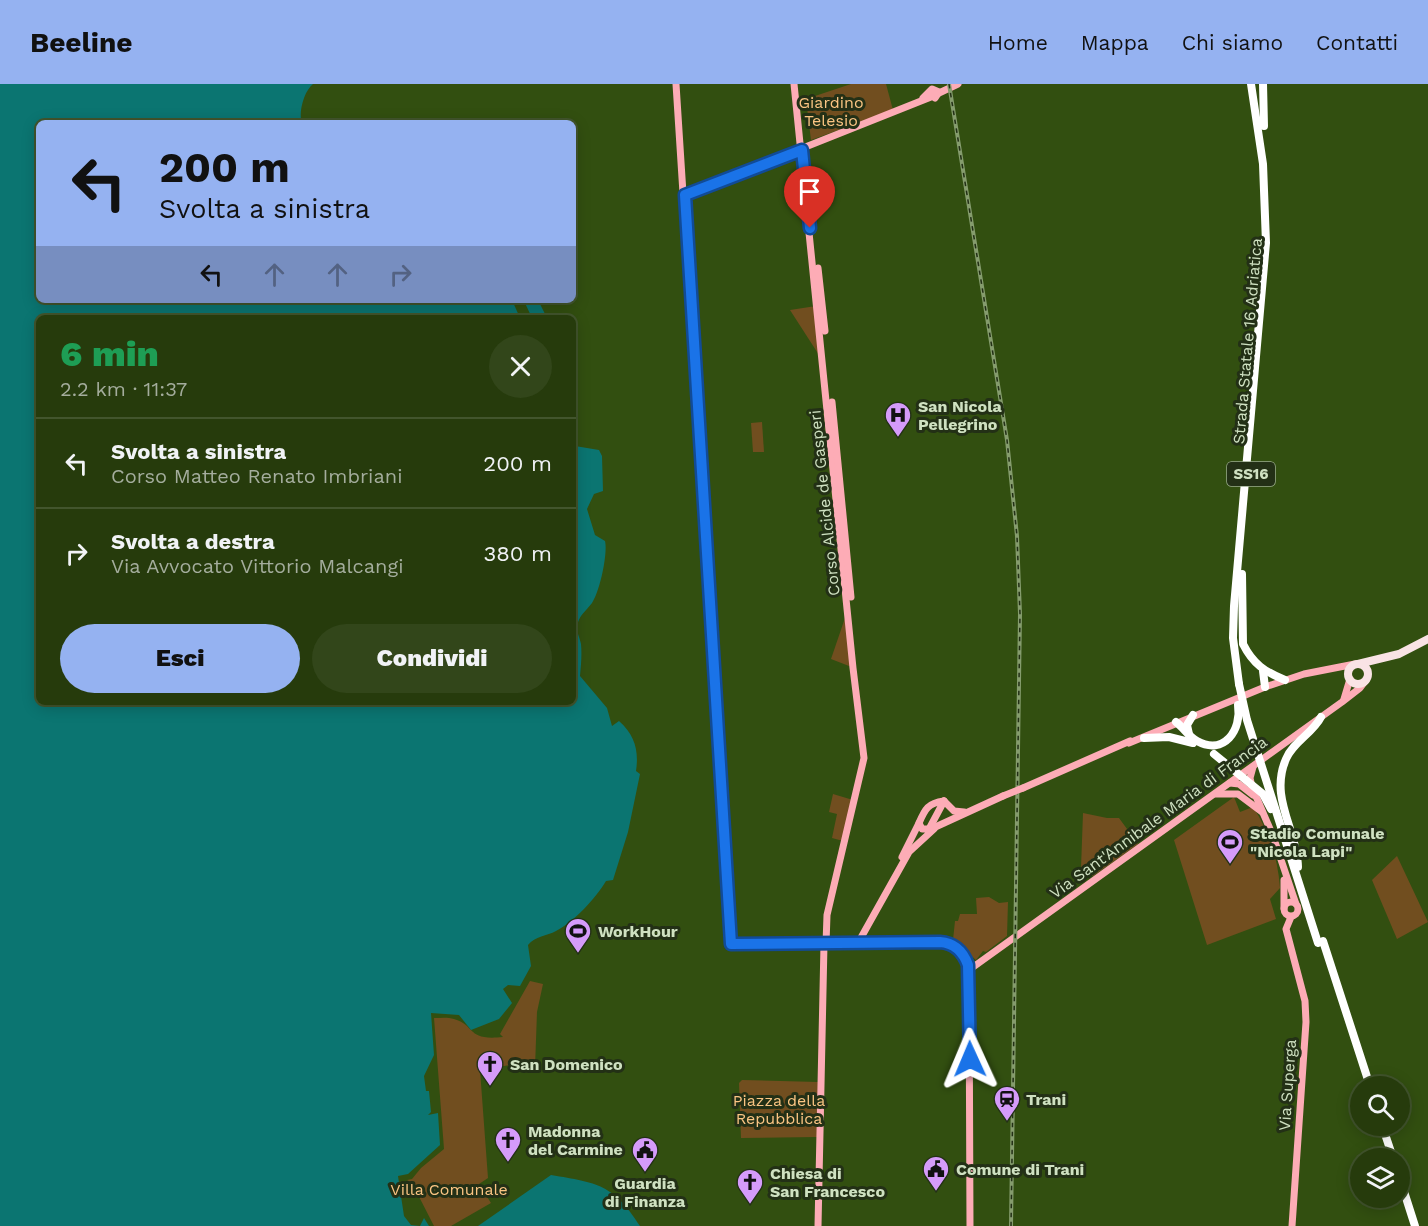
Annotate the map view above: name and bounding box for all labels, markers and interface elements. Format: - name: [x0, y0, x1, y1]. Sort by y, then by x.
- text: Beeline: [30, 26, 132, 59]
- text: Home: [988, 30, 1048, 55]
- text: Mappa: [1081, 30, 1149, 55]
- text: Chi siamo: [1182, 30, 1283, 55]
- text: Contatti: [1316, 30, 1398, 55]
- park label: Giardino Telesio: [799, 93, 863, 130]
- text: 200 m: [159, 143, 290, 192]
- icon: left: [60, 144, 138, 222]
- pin: [784, 166, 835, 228]
- icon: arrive: [793, 175, 826, 208]
- text: Svolta a sinistra: [159, 193, 370, 225]
- street label: Strada Statale 16 Adriatica: [1229, 237, 1266, 445]
- icon: left: [195, 258, 228, 291]
- icon: ahead: [258, 258, 291, 291]
- icon: ahead: [321, 258, 354, 291]
- icon: right: [384, 258, 417, 291]
- text: 6 min: [60, 333, 159, 375]
- button: close: [489, 335, 552, 398]
- text: 2.2 km · 11:37: [60, 377, 187, 401]
- place label: San Nicola Pellegrino: [918, 397, 1003, 434]
- hospital icon: San Nicola Pellegrino: [883, 400, 913, 438]
- street label: Corso Alcide de Gasperi: [805, 409, 844, 597]
- text: Svolta a sinistra: [111, 439, 286, 464]
- icon: left: [60, 447, 93, 480]
- text: 200 m: [483, 451, 552, 476]
- road number: SS16: [1227, 462, 1275, 486]
- text: Corso Matteo Renato Imbriani: [111, 464, 402, 488]
- text: Svolta a destra: [111, 529, 275, 554]
- icon: right: [60, 537, 93, 570]
- text: 380 m: [483, 541, 552, 566]
- text: Via Avvocato Vittorio Malcangi: [111, 554, 403, 578]
- button: Esci: [60, 624, 300, 693]
- button: Condividi: [312, 624, 552, 693]
- street label: Via Sant'Annibale Maria di Francia: [1046, 732, 1271, 903]
- place label: Stadio Comunale "Nicola Lapi": [1250, 824, 1385, 861]
- sports icon: Stadio Comunale "Nicola Lapi": [1215, 827, 1245, 865]
- sports icon: WorkHour: [563, 916, 593, 954]
- place label: WorkHour: [598, 922, 678, 941]
- position arrow: [938, 1027, 1002, 1091]
- street label: Via Superga: [1275, 1039, 1300, 1131]
- church icon: San Domenico: [475, 1049, 505, 1087]
- place label: San Domenico: [510, 1055, 623, 1074]
- map controls: [1350, 1076, 1410, 1208]
- button: search: [1350, 1076, 1410, 1136]
- station icon: Trani: [992, 1084, 1022, 1122]
- place label: Trani: [1026, 1090, 1066, 1109]
- park label: Piazza della Repubblica: [733, 1091, 825, 1128]
- place label: Madonna del Carmine: [528, 1122, 623, 1159]
- church icon: Madonna del Carmine: [493, 1125, 523, 1163]
- public building icon: Guardia di Finanza: [630, 1135, 660, 1173]
- button: layers: [1350, 1148, 1410, 1208]
- public building icon: Comune di Trani: [921, 1154, 951, 1192]
- place label: Comune di Trani: [956, 1160, 1084, 1179]
- place label: Chiesa di San Francesco: [770, 1164, 885, 1201]
- church icon: Chiesa di San Francesco: [735, 1167, 765, 1205]
- place label: Guardia di Finanza: [605, 1174, 686, 1211]
- park label: Villa Comunale: [390, 1180, 508, 1199]

